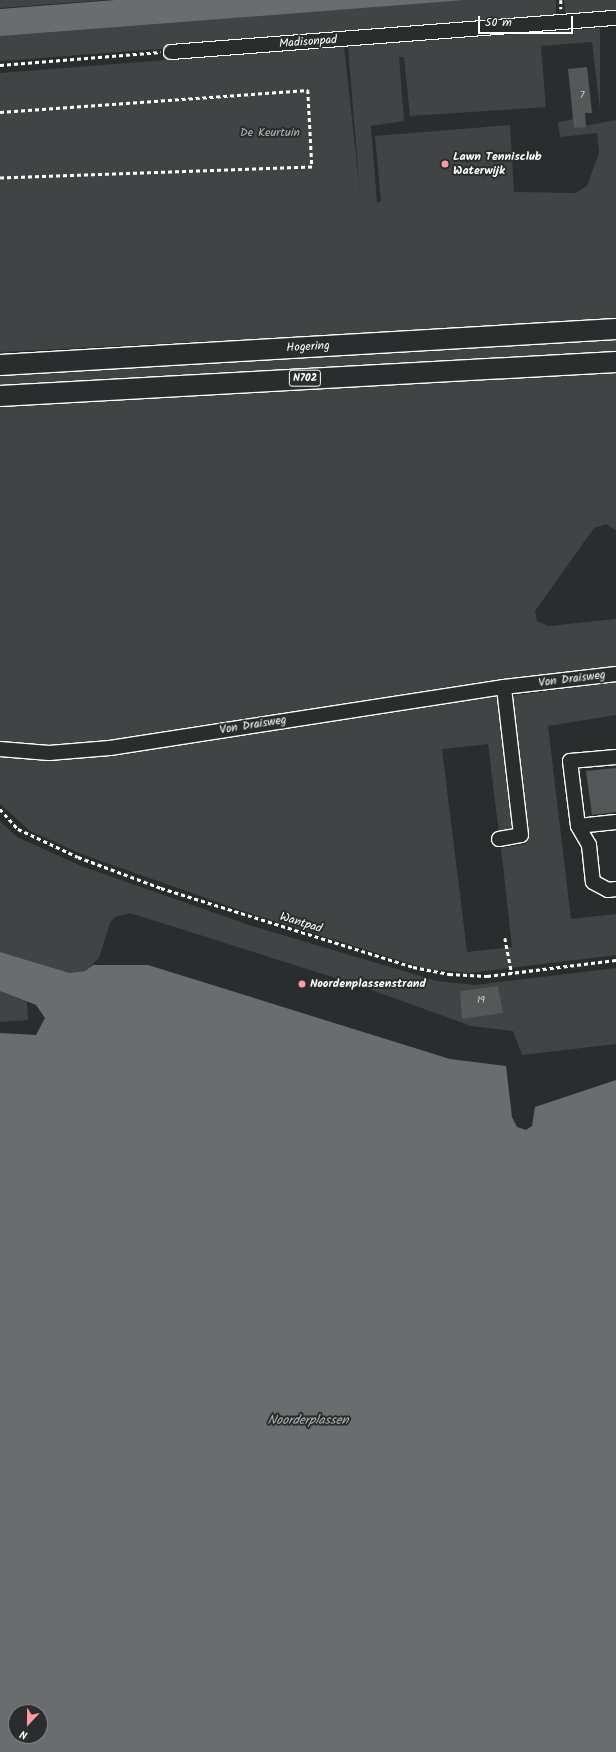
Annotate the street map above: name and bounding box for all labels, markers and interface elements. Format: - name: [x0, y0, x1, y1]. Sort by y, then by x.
- scale bar: [480, 8, 575, 34]
- text: 50 m: [485, 13, 512, 32]
- street label: Madisonpad: [278, 33, 338, 51]
- house number: 7: [580, 90, 584, 102]
- park label: De Keurtuin: [240, 126, 300, 140]
- place label: Lawn Tennisclub Waterwijk: [453, 150, 542, 178]
- marker: Lawn Tennisclub Waterwijk: [440, 159, 450, 169]
- street label: Hogering: [286, 339, 330, 355]
- road number: N702: [288, 369, 322, 387]
- street label: Von Draisweg: [538, 668, 606, 690]
- street label: Von Draisweg: [219, 713, 287, 737]
- street label: Wantpad: [278, 910, 324, 936]
- place label: Noordenplassenstrand: [310, 977, 426, 991]
- marker: Noordenplassenstrand: [297, 979, 307, 989]
- house number: 19: [477, 995, 485, 1007]
- water label: Noorderplassen: [268, 1413, 348, 1429]
- north arrow: [8, 1704, 48, 1744]
- text: N: [17, 1725, 30, 1744]

